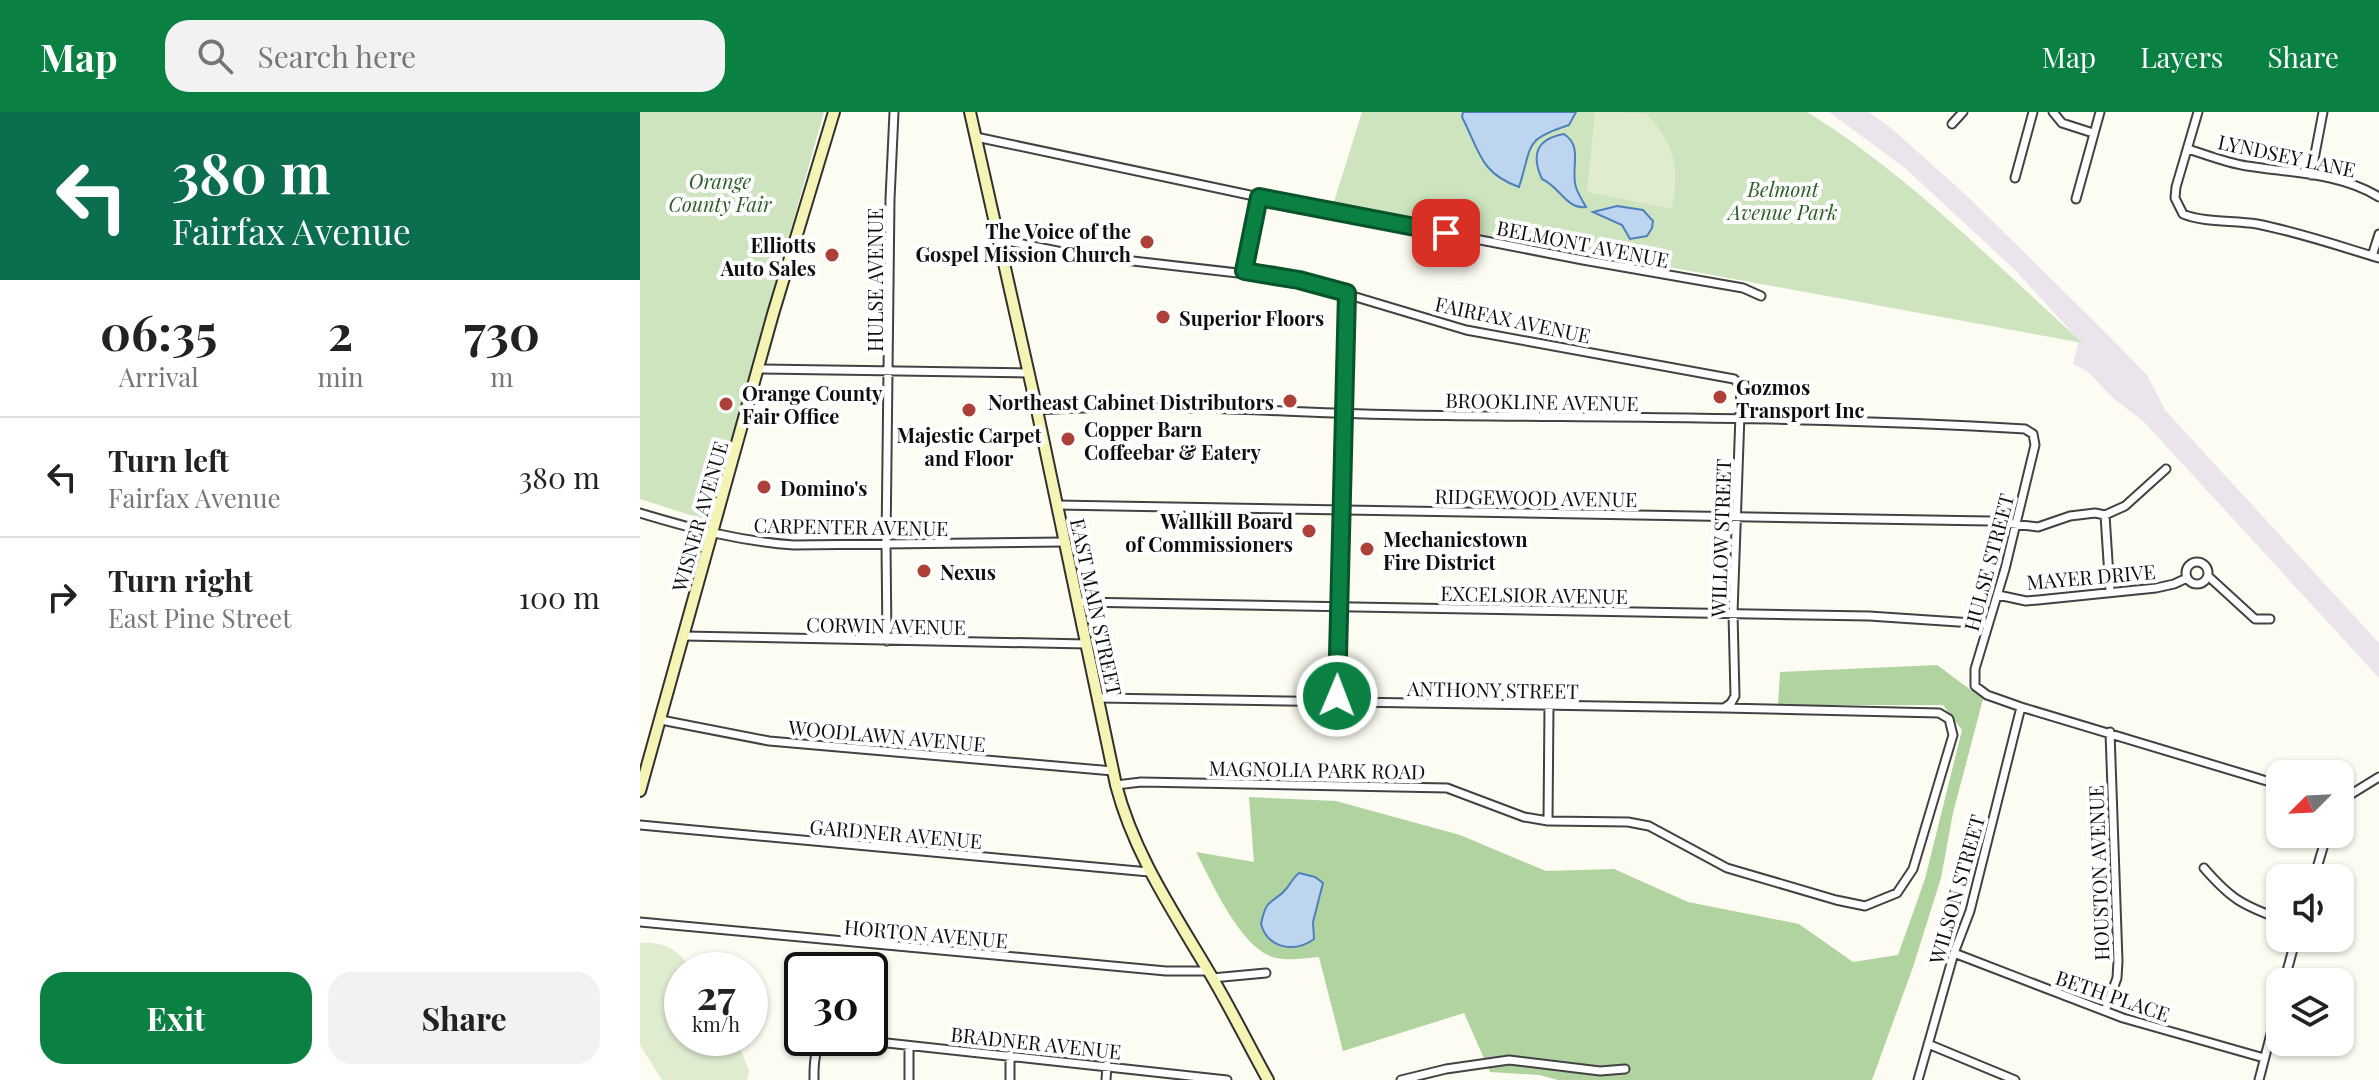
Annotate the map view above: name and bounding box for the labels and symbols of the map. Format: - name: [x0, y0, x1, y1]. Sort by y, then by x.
- street label: LYNDSEY LANE: [2216, 127, 2358, 183]
- park label: Orange County Fair: [669, 167, 773, 217]
- park label: Belmont Avenue Park: [1726, 175, 1838, 225]
- pin: [1412, 199, 1480, 267]
- street label: HULSE AVENUE: [861, 208, 888, 352]
- street label: BELMONT AVENUE: [1495, 213, 1671, 273]
- place label: The Voice of the Gospel Mission Church: [915, 217, 1131, 267]
- place label: Elliotts Auto Sales: [720, 231, 816, 281]
- marker: The Voice of the Gospel Mission Church: [1138, 233, 1156, 251]
- marker: Elliotts Auto Sales: [823, 246, 841, 264]
- street label: FAIRFAX AVENUE: [1433, 289, 1593, 349]
- place label: Superior Floors: [1179, 304, 1324, 331]
- marker: Superior Floors: [1154, 308, 1172, 326]
- place label: Gozmos Transport Inc: [1736, 373, 1865, 423]
- place label: Orange County Fair Office: [742, 379, 883, 429]
- street label: BROOKLINE AVENUE: [1445, 386, 1639, 416]
- place label: Northeast Cabinet Distributors: [988, 388, 1274, 415]
- marker: Gozmos Transport Inc: [1711, 388, 1729, 406]
- marker: Northeast Cabinet Distributors: [1281, 392, 1299, 410]
- marker: Orange County Fair Office: [717, 395, 735, 413]
- marker: Majestic Carpet and Floor: [960, 401, 978, 419]
- place label: Copper Barn Coffeebar & Eatery: [1084, 415, 1261, 465]
- place label: Majestic Carpet and Floor: [897, 421, 1042, 471]
- marker: Copper Barn Coffeebar & Eatery: [1059, 430, 1077, 448]
- street label: WISNER AVENUE: [664, 438, 733, 595]
- street label: WILLOW STREET: [1704, 458, 1736, 619]
- place label: Domino's: [780, 474, 868, 501]
- marker: Domino's: [755, 478, 773, 496]
- street label: RIDGEWOOD AVENUE: [1434, 482, 1638, 512]
- street label: HULSE STREET: [1957, 490, 2019, 634]
- place label: Wallkill Board of Commissioners: [1125, 507, 1293, 557]
- street label: CARPENTER AVENUE: [753, 511, 949, 541]
- street label: EAST MAIN STREET: [1065, 516, 1129, 698]
- marker: Wallkill Board of Commissioners: [1300, 522, 1318, 540]
- place label: Mechanicstown Fire District: [1383, 525, 1528, 575]
- marker: Mechanicstown Fire District: [1358, 540, 1376, 558]
- street label: MAYER DRIVE: [2025, 557, 2157, 595]
- place label: Nexus: [940, 558, 996, 585]
- marker: Nexus: [915, 562, 933, 580]
- street label: EXCELSIOR AVENUE: [1440, 579, 1628, 609]
- street label: CORWIN AVENUE: [806, 610, 966, 640]
- position arrow: [1295, 654, 1379, 738]
- street label: ANTHONY STREET: [1406, 674, 1579, 704]
- street label: WOODLAWN AVENUE: [786, 713, 987, 757]
- street label: MAGNOLIA PARK ROAD: [1208, 754, 1426, 784]
- north arrow: [2266, 760, 2354, 848]
- street label: HOUSTON AVENUE: [2081, 785, 2115, 961]
- street label: WILSON STREET: [1921, 811, 1990, 968]
- street label: GARDNER AVENUE: [809, 812, 983, 854]
- street label: HORTON AVENUE: [843, 912, 1009, 954]
- speed limit sign: 30: [784, 952, 888, 1056]
- street label: BETH PLACE: [2052, 963, 2174, 1027]
- street label: BRADNER AVENUE: [949, 1020, 1123, 1064]

